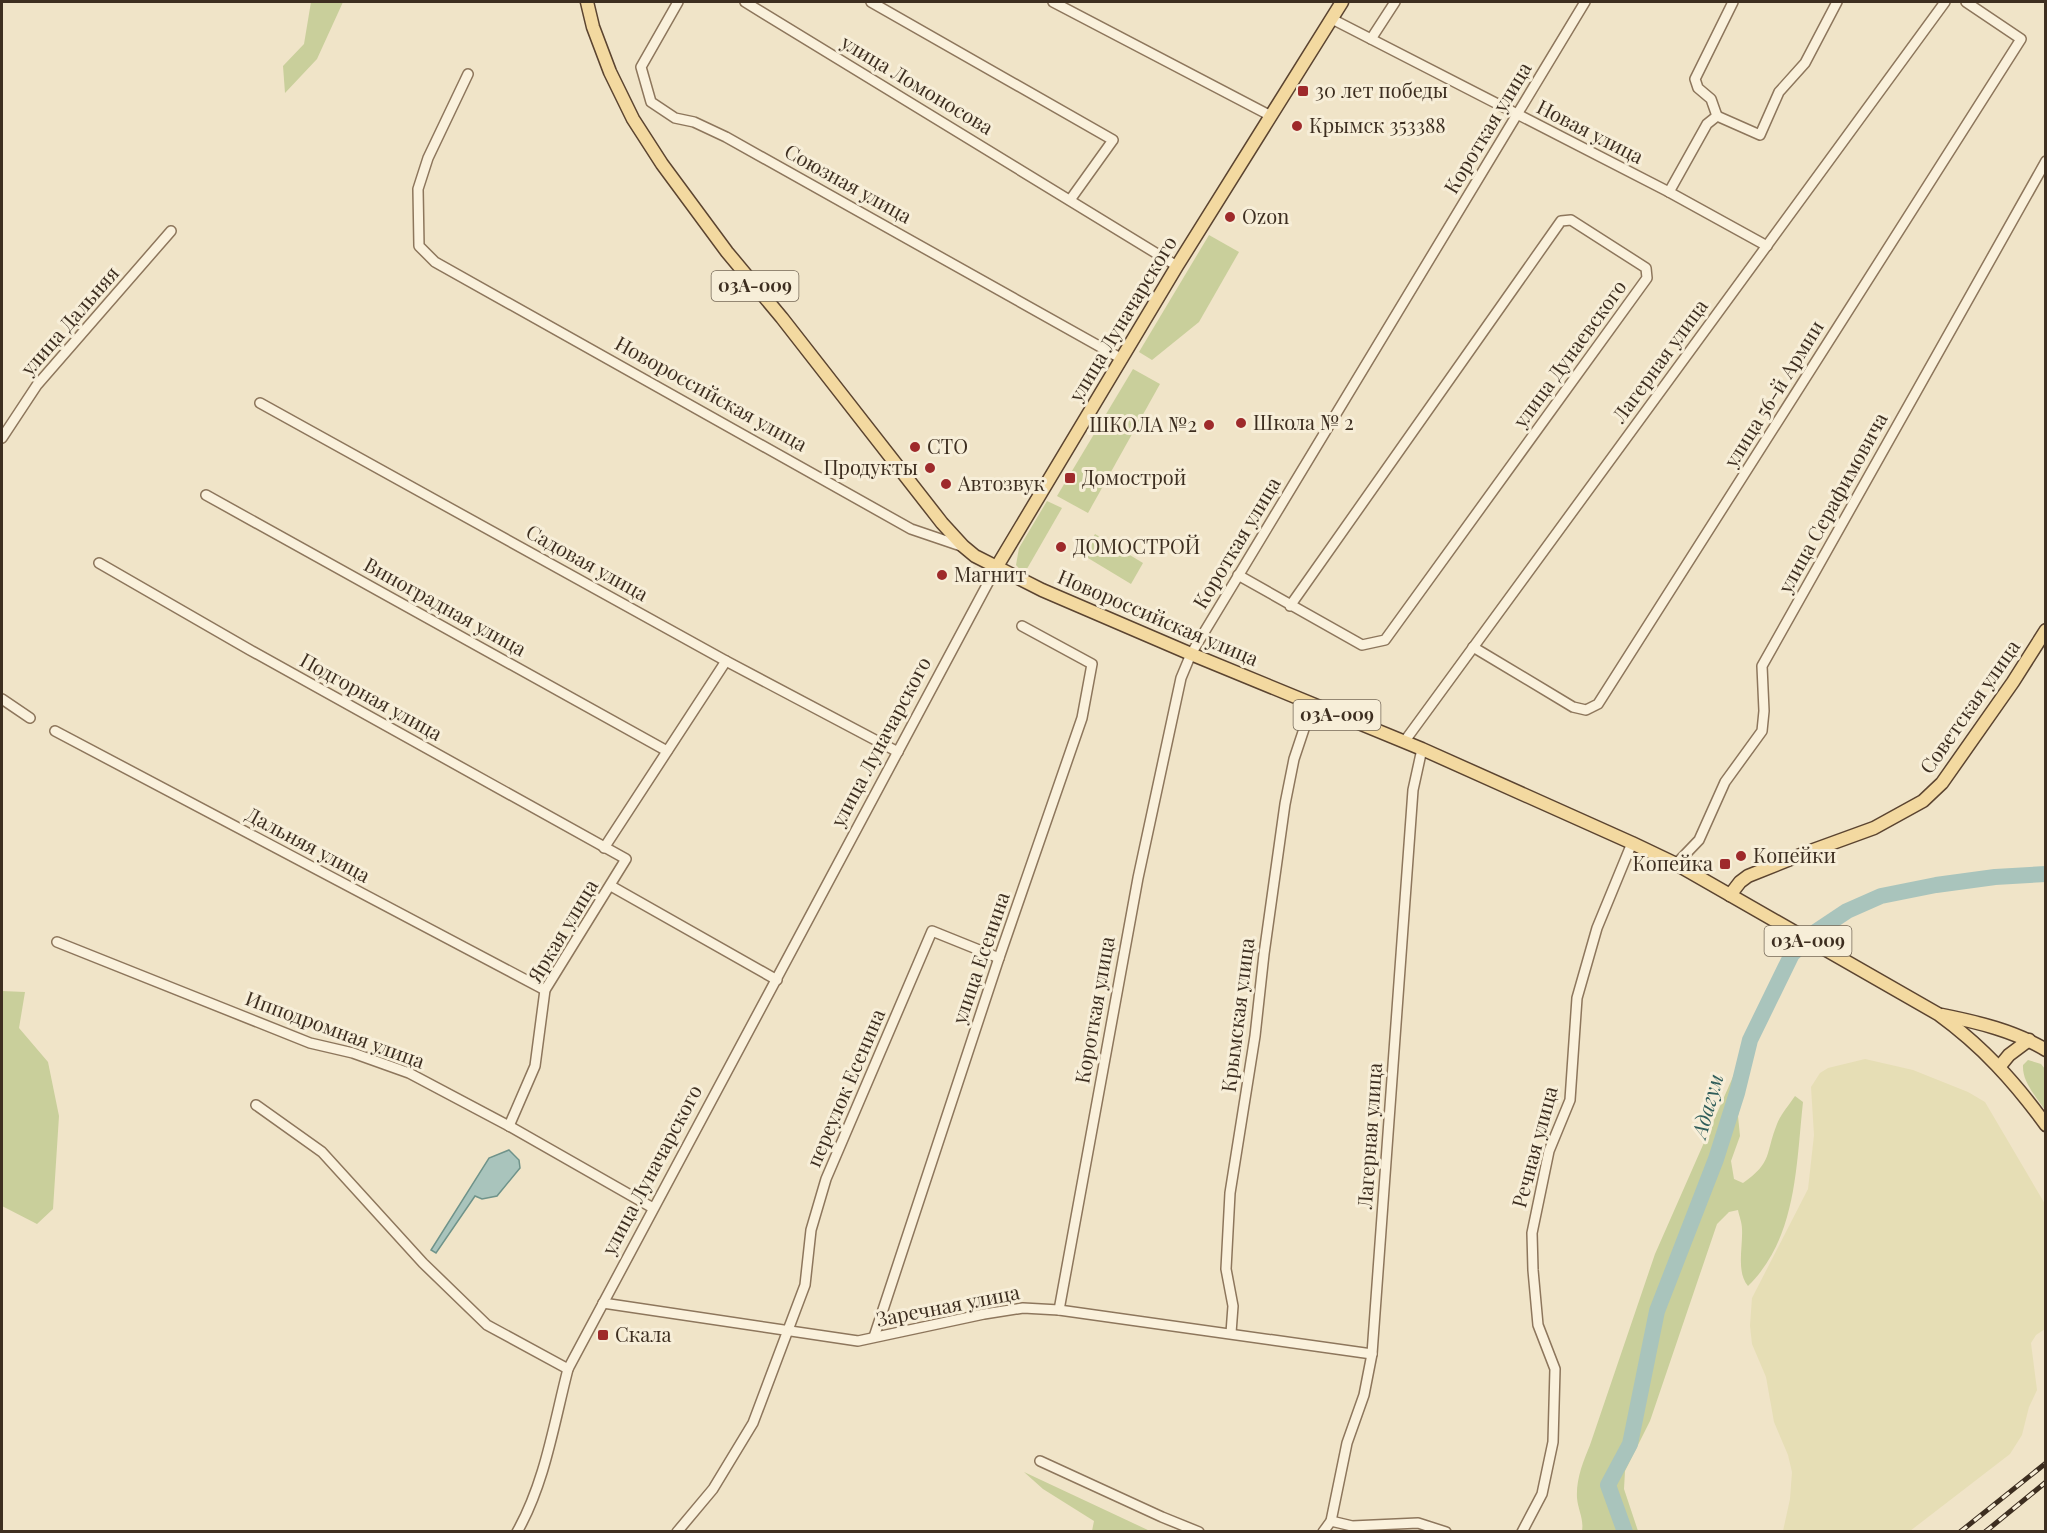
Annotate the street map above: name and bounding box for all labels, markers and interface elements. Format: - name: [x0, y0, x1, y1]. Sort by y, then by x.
- street label: улица Ломоносова: [836, 27, 999, 140]
- street label: Короткая улица: [1437, 56, 1537, 198]
- place label: 30 лет победы: [1315, 76, 1448, 103]
- marker: 30 лет победы: [1296, 84, 1310, 98]
- street label: Новая улица: [1533, 92, 1649, 169]
- place label: Крымск 353388: [1309, 111, 1446, 138]
- marker: Крымск 353388: [1290, 119, 1304, 133]
- street label: Союзная улица: [780, 137, 917, 229]
- place label: Ozon: [1242, 202, 1289, 229]
- marker: Ozon: [1223, 210, 1237, 224]
- street label: улица Луначарского: [1061, 230, 1182, 407]
- street label: улица Дальняя: [13, 259, 124, 381]
- road number: 03А-009: [712, 271, 798, 301]
- street label: улица Дунаевского: [1505, 274, 1632, 433]
- street label: Лагерная улица: [1604, 293, 1713, 428]
- street label: улица 56-й Армии: [1716, 315, 1829, 473]
- street label: Новороссийская улица: [611, 329, 813, 457]
- street label: улица Серафимовича: [1770, 407, 1893, 598]
- place label: Школа № 2: [1253, 408, 1354, 435]
- place label: ШКОЛА №2: [1089, 410, 1197, 437]
- marker: Школа № 2: [1234, 416, 1248, 430]
- marker: ШКОЛА №2: [1202, 418, 1216, 432]
- place label: СТО: [927, 432, 968, 459]
- marker: СТО: [908, 440, 922, 454]
- place label: Продукты: [823, 453, 918, 480]
- marker: Продукты: [923, 461, 937, 475]
- place label: Домострой: [1082, 463, 1186, 490]
- place label: Автозвук: [957, 469, 1045, 496]
- marker: Домострой: [1063, 471, 1077, 485]
- street label: Короткая улица: [1186, 471, 1286, 613]
- marker: Автозвук: [939, 477, 953, 491]
- street label: Садовая улица: [522, 517, 654, 606]
- place label: ДОМОСТРОЙ: [1073, 532, 1200, 559]
- marker: ДОМОСТРОЙ: [1054, 540, 1068, 554]
- street label: Виноградная улица: [360, 550, 532, 661]
- place label: Магнит: [954, 560, 1026, 587]
- street label: Новороссийская улица: [1054, 562, 1263, 671]
- marker: Магнит: [935, 568, 949, 582]
- street label: Советская улица: [1912, 634, 2025, 778]
- street label: Подгорная улица: [296, 645, 448, 746]
- street label: улица Луначарского: [823, 651, 936, 832]
- road number: 03А-009: [1294, 700, 1380, 730]
- street label: Дальняя улица: [242, 800, 376, 888]
- place label: Копейки: [1753, 841, 1836, 868]
- place label: Копейка: [1633, 849, 1713, 876]
- marker: Копейки: [1734, 849, 1748, 863]
- marker: Копейка: [1718, 857, 1732, 871]
- street label: Яркая улица: [520, 874, 603, 988]
- street label: улица Есенина: [944, 888, 1015, 1028]
- road number: 03А-009: [1764, 926, 1852, 956]
- street label: Короткая улица: [1067, 934, 1120, 1085]
- street label: Крымская улица: [1214, 936, 1259, 1094]
- street label: Ипподромная улица: [242, 984, 429, 1074]
- street label: переулок Есенина: [799, 1004, 890, 1171]
- street label: Лагерная улица: [1350, 1062, 1387, 1211]
- water label: Адагум: [1683, 1070, 1729, 1143]
- street label: улица Луначарского: [594, 1079, 707, 1260]
- street label: Речная улица: [1504, 1083, 1563, 1210]
- street label: Заречная улица: [874, 1277, 1022, 1332]
- place label: Скала: [615, 1320, 671, 1347]
- marker: Скала: [596, 1328, 610, 1342]

